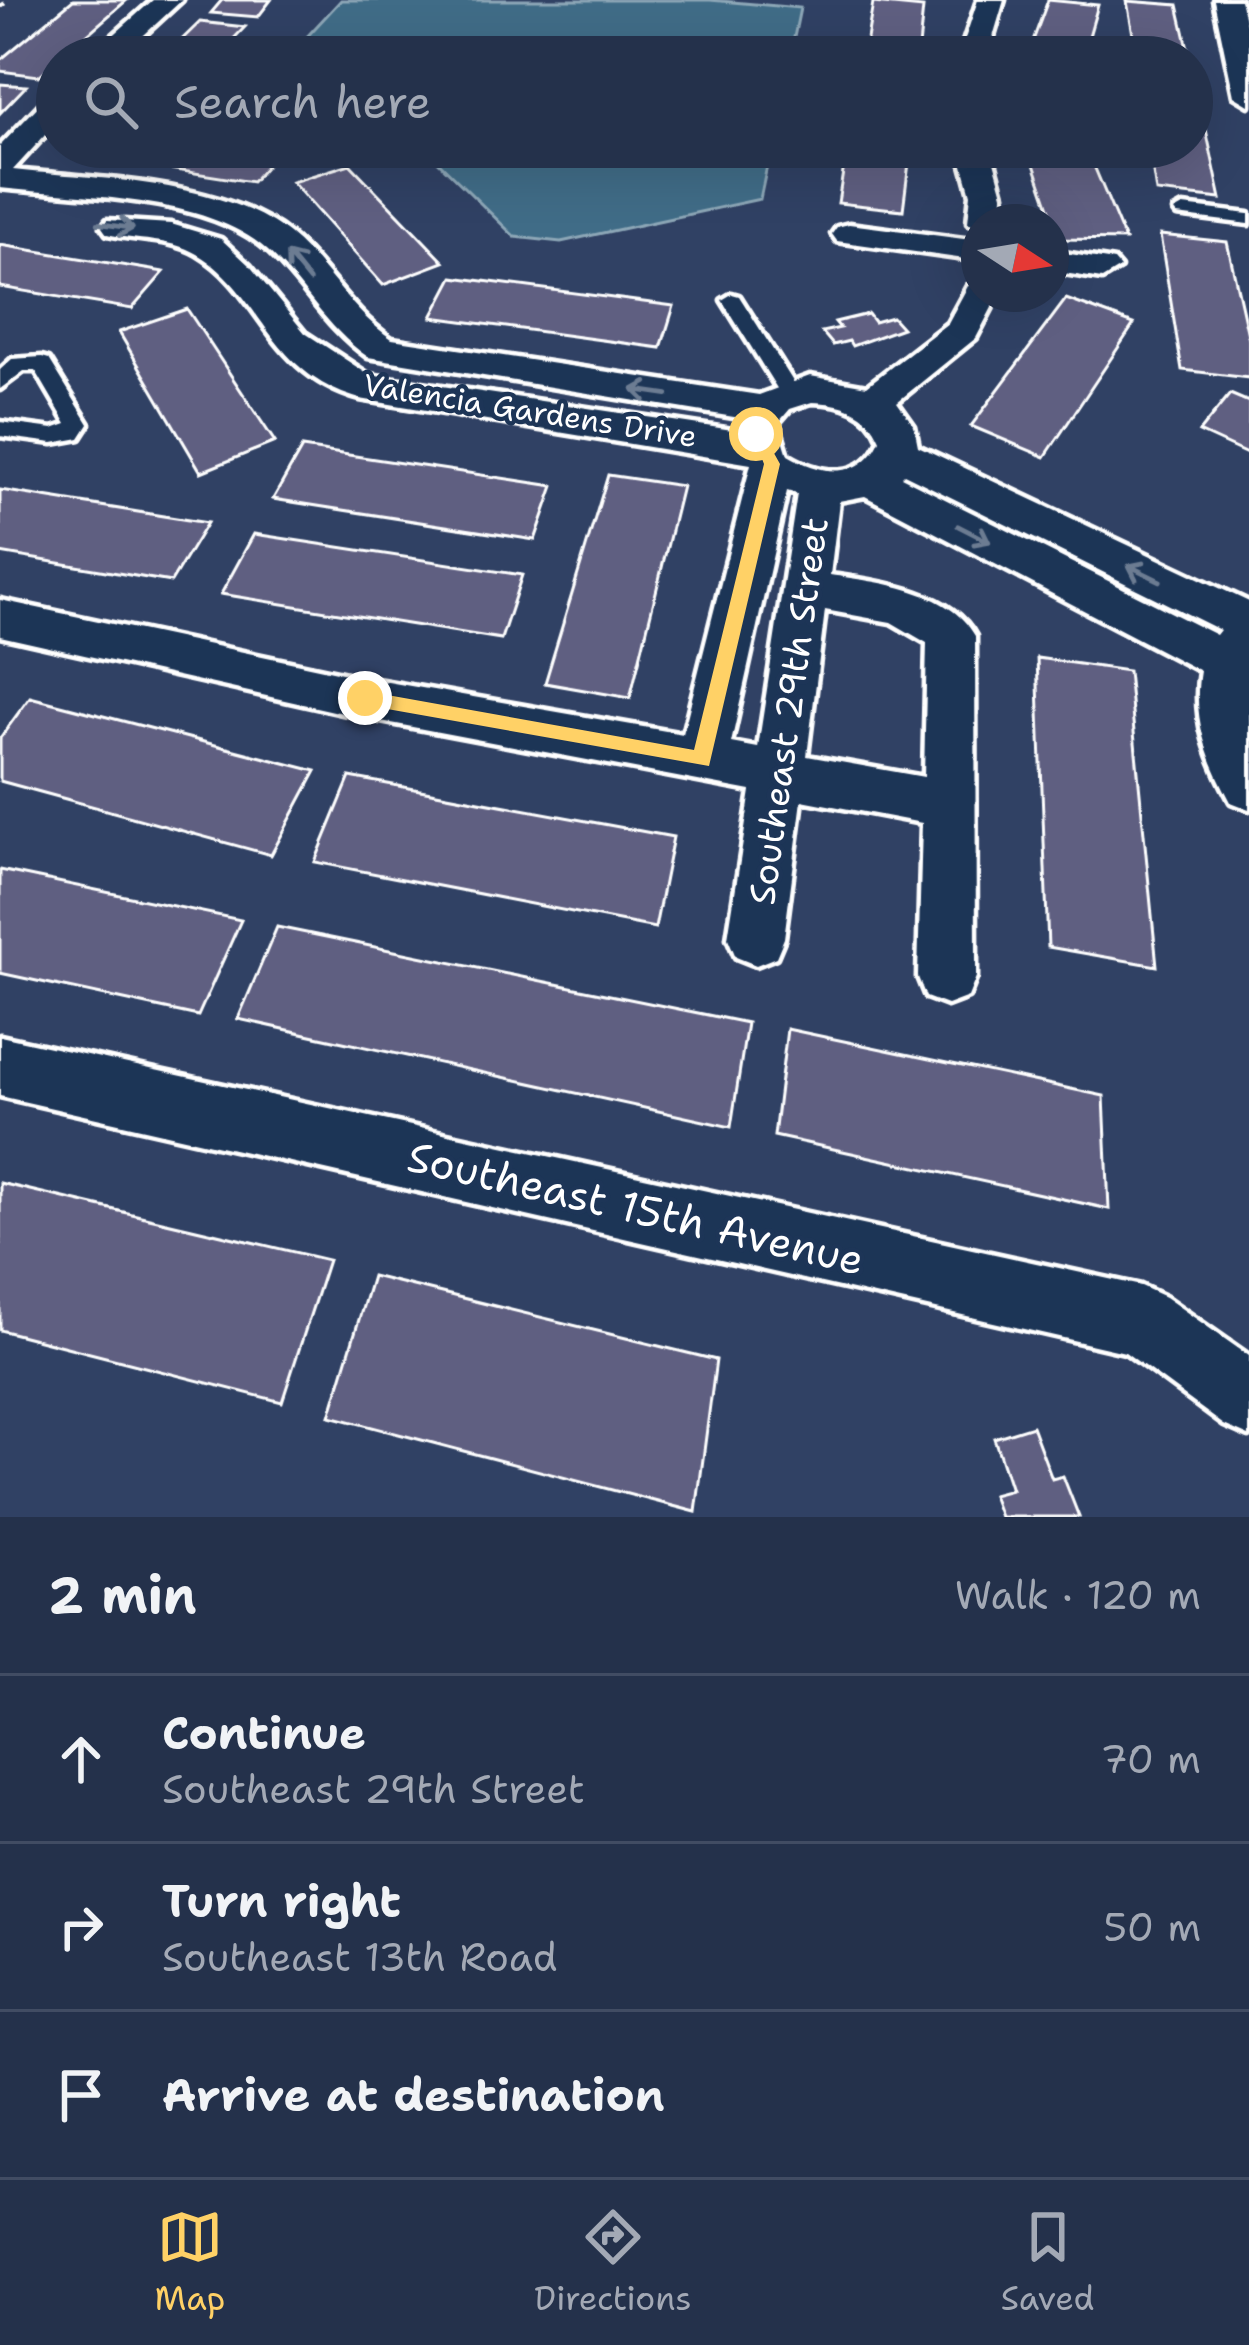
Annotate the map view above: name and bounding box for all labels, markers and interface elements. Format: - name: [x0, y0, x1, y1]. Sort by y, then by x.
- search box: [36, 36, 1213, 168]
- icon: search: [78, 69, 144, 135]
- text: Search here: [174, 72, 431, 132]
- north arrow: [961, 204, 1069, 312]
- one-way arrow: [96, 215, 135, 238]
- one-way arrow: [285, 252, 313, 283]
- street label: Valencia Gardens Drive: [360, 364, 700, 457]
- one-way arrow: [631, 380, 670, 403]
- route start: [729, 407, 783, 461]
- street label: Southeast 29th Street: [737, 514, 840, 908]
- one-way arrow: [955, 523, 991, 546]
- one-way arrow: [1127, 560, 1162, 583]
- route end: [338, 671, 392, 725]
- street label: Southeast 15th Avenue: [402, 1128, 870, 1288]
- text: 2 min: [48, 1561, 197, 1629]
- text: Walk · 120 m: [955, 1569, 1201, 1621]
- text: Continue: [162, 1703, 366, 1763]
- icon: ahead: [48, 1726, 114, 1792]
- text: 70 m: [1100, 1733, 1201, 1785]
- text: Southeast 29th Street: [162, 1763, 585, 1815]
- text: Turn right: [162, 1871, 401, 1931]
- icon: right: [48, 1894, 114, 1960]
- text: 50 m: [1103, 1901, 1201, 1953]
- text: Southeast 13th Road: [162, 1931, 557, 1983]
- icon: arrive: [48, 2062, 114, 2128]
- text: Arrive at destination: [162, 2065, 665, 2125]
- tab: Map: [155, 2204, 225, 2321]
- tab: Directions: [534, 2204, 692, 2321]
- tab: Saved: [1001, 2204, 1094, 2321]

